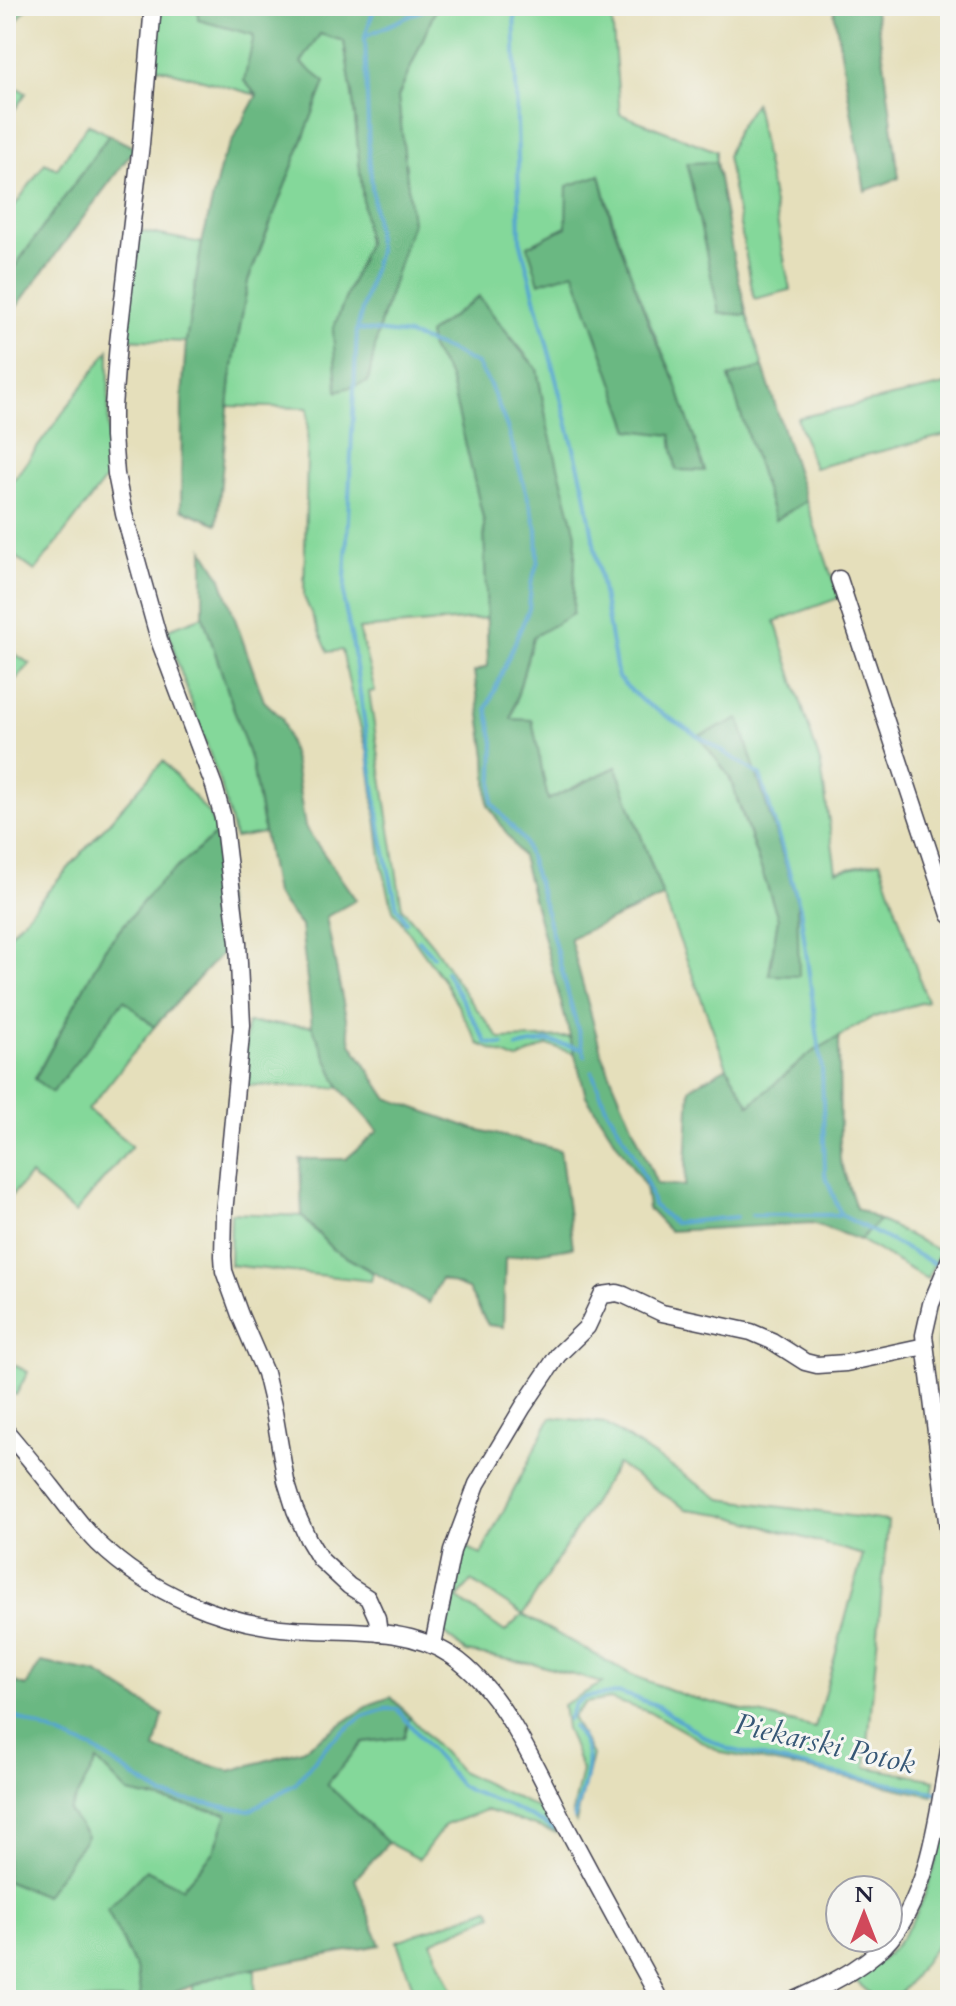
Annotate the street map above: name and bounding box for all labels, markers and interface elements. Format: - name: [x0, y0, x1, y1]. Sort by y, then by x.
- water label: Piekarski Potok: [731, 1703, 919, 1785]
- north arrow: [824, 1874, 904, 1954]
- text: N: [854, 1880, 874, 1910]

